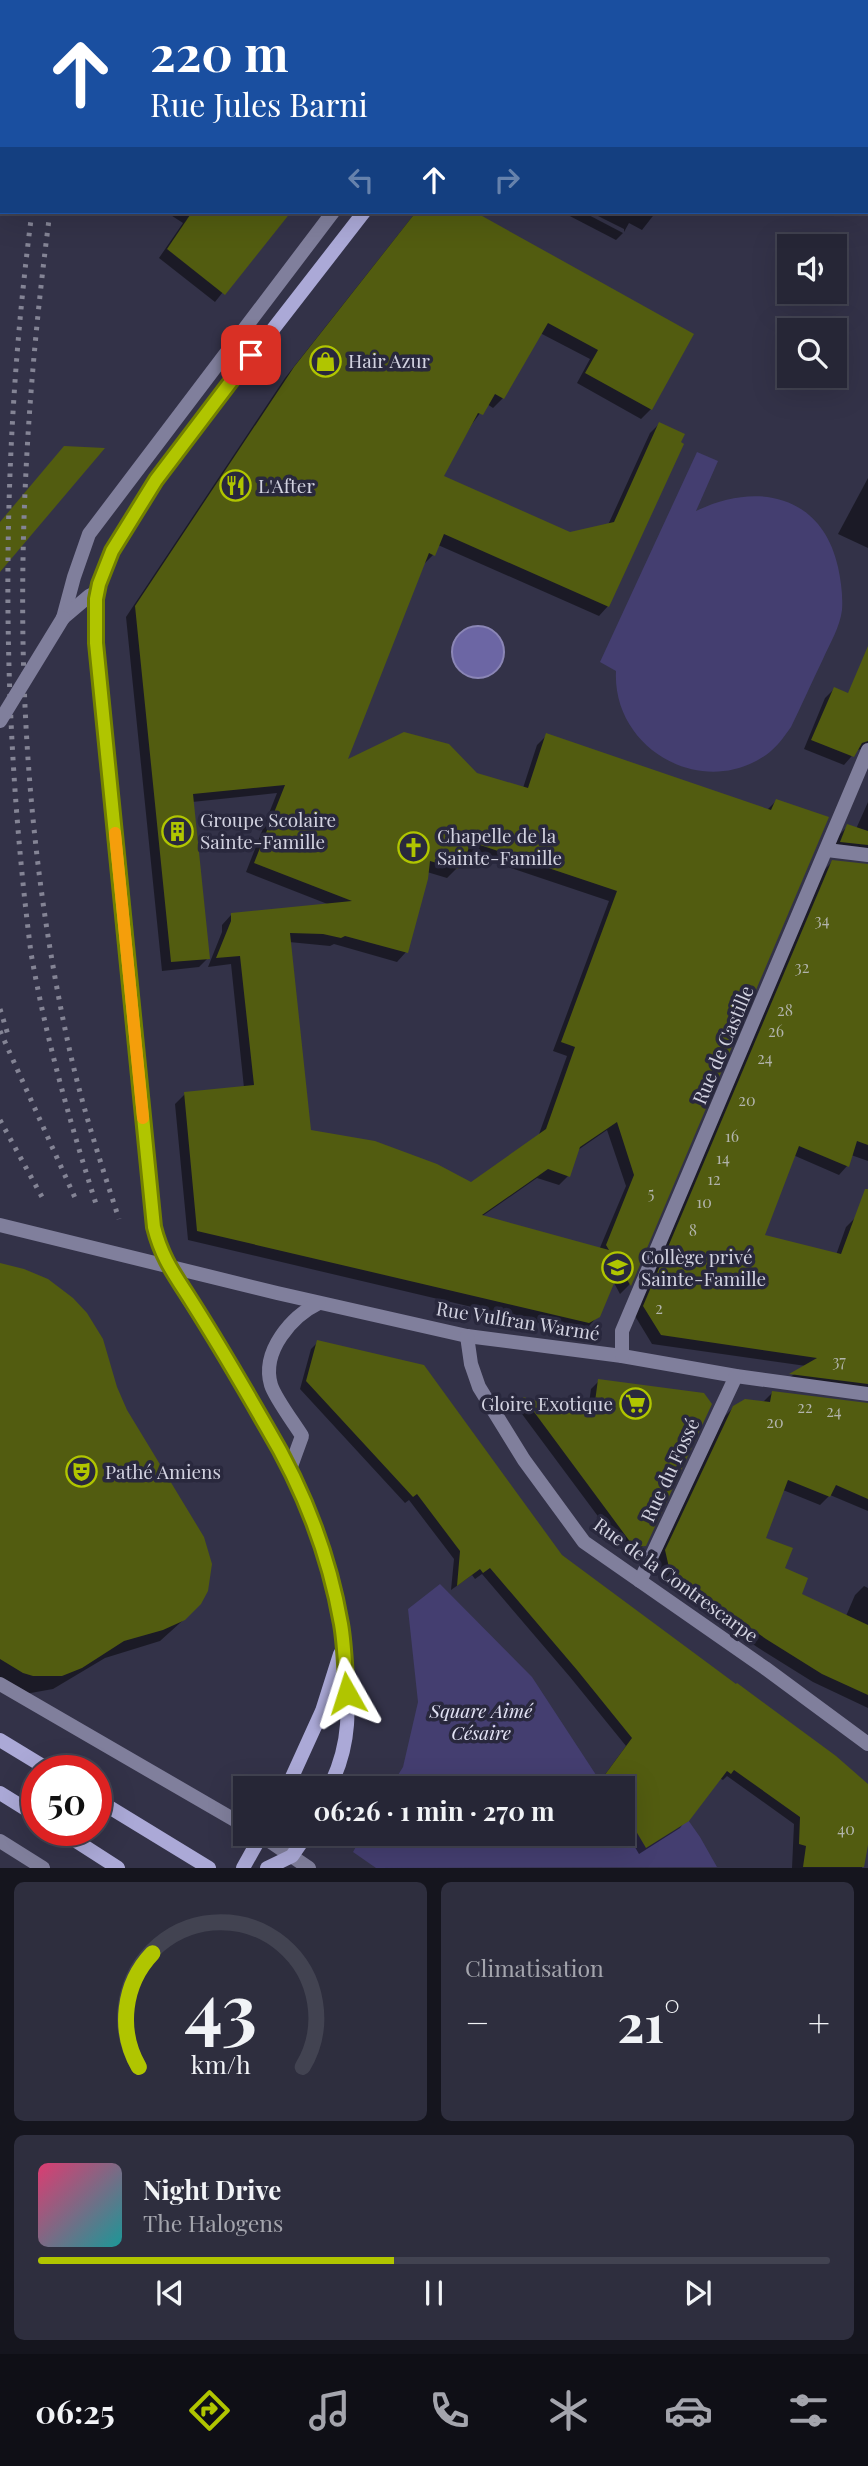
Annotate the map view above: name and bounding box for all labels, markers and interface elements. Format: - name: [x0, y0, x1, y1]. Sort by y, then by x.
- text: 220 m: [150, 19, 289, 84]
- icon: ahead: [35, 28, 126, 119]
- text: Rue Jules Barni: [150, 82, 368, 125]
- icon: left: [342, 161, 380, 199]
- icon: ahead: [415, 161, 453, 199]
- icon: right: [488, 161, 526, 199]
- map controls: [777, 234, 847, 388]
- button: sound: [777, 234, 847, 304]
- button: search: [777, 318, 847, 388]
- pin: [221, 325, 281, 385]
- icon: arrive: [232, 336, 270, 374]
- shop icon: Hair Azur: [308, 344, 342, 378]
- place label: Hair Azur: [348, 347, 431, 373]
- restaurant icon: L'After: [218, 469, 252, 503]
- place label: L'After: [258, 472, 315, 498]
- place label: Groupe Scolaire Sainte-Famille: [200, 806, 336, 854]
- building icon: Groupe Scolaire Sainte-Famille: [160, 814, 194, 848]
- place label: Chapelle de la Sainte-Famille: [437, 822, 562, 870]
- church icon: Chapelle de la Sainte-Famille: [397, 830, 431, 864]
- house number: 34: [814, 909, 830, 930]
- house number: 32: [795, 956, 809, 977]
- street label: Rue de Castille: [685, 981, 759, 1108]
- house number: 28: [777, 999, 793, 1020]
- house number: 26: [768, 1020, 784, 1041]
- house number: 24: [757, 1047, 773, 1068]
- house number: 20: [738, 1089, 756, 1110]
- house number: 16: [725, 1125, 739, 1146]
- house number: 14: [716, 1147, 730, 1168]
- house number: 12: [707, 1168, 721, 1189]
- house number: 5: [648, 1182, 654, 1203]
- house number: 10: [696, 1191, 712, 1212]
- house number: 8: [689, 1219, 697, 1240]
- place label: Collège privé Sainte-Famille: [641, 1243, 766, 1291]
- school or university icon: Collège privé Sainte-Famille: [601, 1251, 635, 1285]
- street label: Rue Vulfran Warmé: [434, 1294, 602, 1346]
- house number: 2: [655, 1297, 663, 1318]
- house number: 37: [832, 1350, 846, 1371]
- supermarket icon: Gloire Exotique: [619, 1387, 653, 1421]
- place label: Gloire Exotique: [481, 1390, 613, 1416]
- house number: 22: [797, 1396, 813, 1417]
- house number: 24: [826, 1400, 842, 1421]
- house number: 20: [766, 1411, 784, 1432]
- street label: Rue du Fossé: [634, 1413, 705, 1526]
- theatre icon: Pathé Amiens: [65, 1455, 99, 1489]
- place label: Pathé Amiens: [105, 1458, 221, 1484]
- street label: Rue de la Contrescarpe: [589, 1511, 764, 1648]
- position arrow: [310, 1656, 384, 1730]
- park label: Square Aimé Césaire: [429, 1697, 534, 1745]
- speed limit sign: 50: [21, 1755, 112, 1846]
- text: 06:26 · 1 min · 270 m: [313, 1793, 555, 1828]
- house number: 40: [837, 1818, 855, 1839]
- text: Climatisation: [465, 1952, 604, 1983]
- text: 43: [184, 1959, 257, 2056]
- text: 21°: [617, 1987, 680, 2056]
- text: −: [465, 1996, 490, 2047]
- text: +: [808, 1996, 830, 2047]
- text: km/h: [191, 2047, 251, 2080]
- text: Night Drive: [143, 2172, 281, 2207]
- text: The Halogens: [143, 2207, 283, 2238]
- icon: previous: [151, 2274, 189, 2312]
- icon: pause: [415, 2274, 453, 2312]
- icon: next: [679, 2274, 717, 2312]
- icon: directions: [185, 2386, 234, 2435]
- icon: music: [305, 2386, 354, 2435]
- icon: phone: [425, 2386, 474, 2435]
- icon: climate: [544, 2386, 593, 2435]
- icon: car: [664, 2386, 713, 2435]
- icon: filters: [784, 2386, 833, 2435]
- text: 06:25: [35, 2389, 115, 2432]

